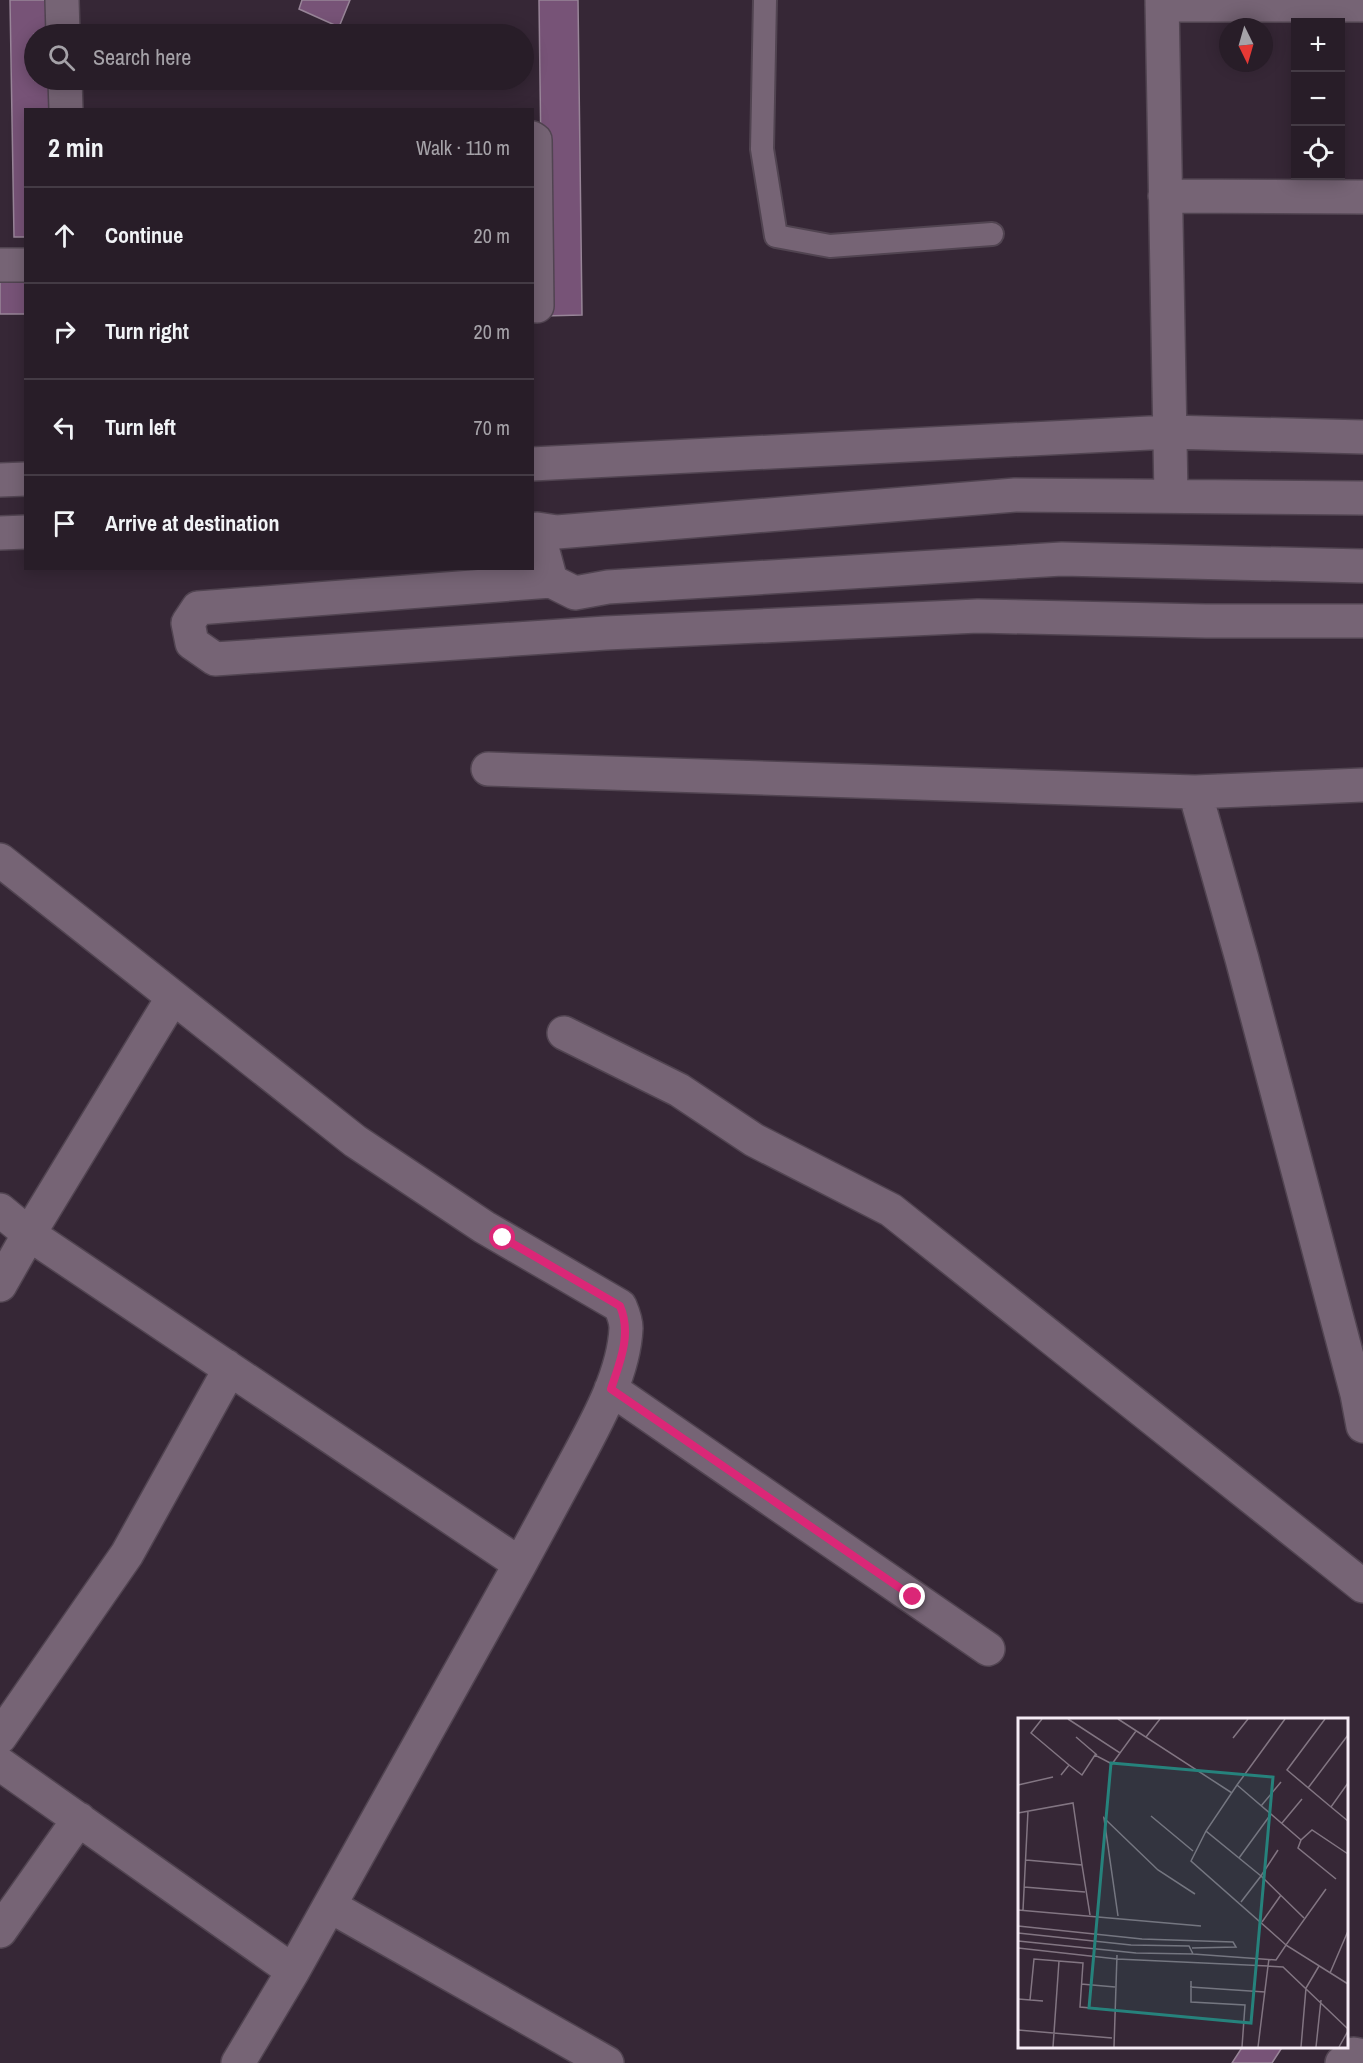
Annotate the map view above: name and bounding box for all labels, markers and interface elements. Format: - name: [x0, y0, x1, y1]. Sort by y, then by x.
- north arrow: [1219, 18, 1273, 72]
- map controls: [1291, 18, 1345, 180]
- button: +: [1291, 18, 1345, 72]
- search box: [24, 24, 534, 90]
- icon: search: [45, 41, 78, 74]
- text: Search here: [93, 42, 191, 72]
- button: −: [1291, 72, 1345, 126]
- button: locate: [1291, 126, 1345, 180]
- text: 2 min: [48, 130, 104, 165]
- text: Walk · 110 m: [416, 134, 510, 161]
- icon: ahead: [48, 219, 81, 252]
- text: Continue: [105, 220, 183, 250]
- text: 20 m: [474, 222, 510, 249]
- icon: right: [48, 315, 81, 348]
- text: Turn right: [105, 316, 189, 346]
- text: 20 m: [474, 318, 510, 345]
- icon: left: [48, 411, 81, 444]
- text: Turn left: [105, 412, 176, 442]
- text: 70 m: [474, 414, 510, 441]
- icon: arrive: [48, 507, 81, 540]
- text: Arrive at destination: [105, 508, 279, 538]
- route start: [489, 1224, 515, 1250]
- route end: [899, 1583, 925, 1609]
- inset map: [1018, 1718, 1348, 2048]

